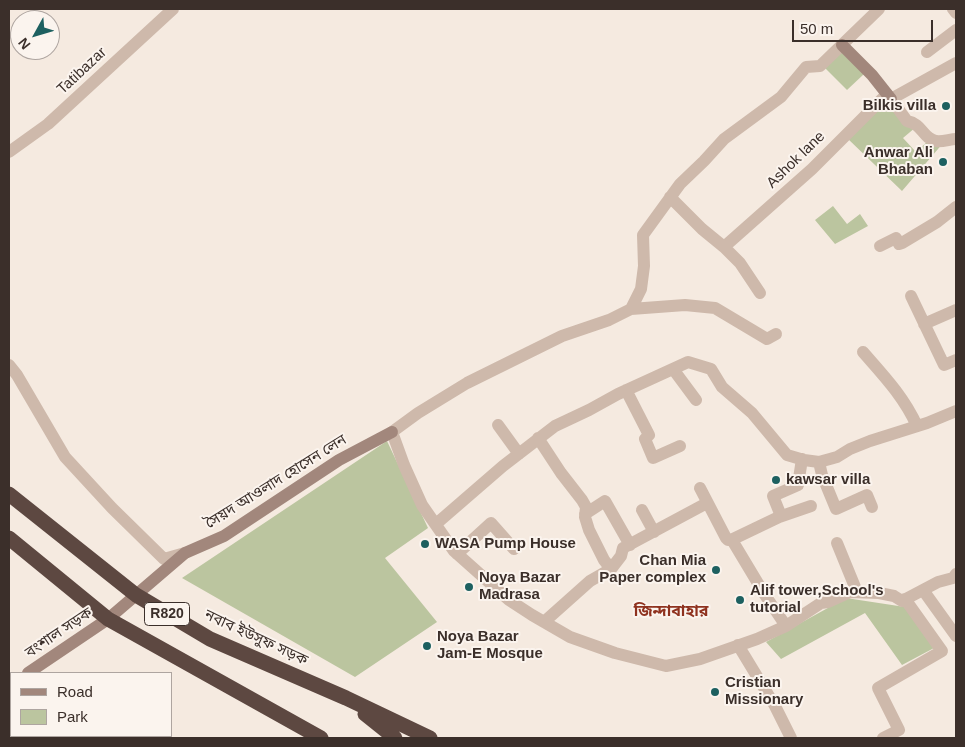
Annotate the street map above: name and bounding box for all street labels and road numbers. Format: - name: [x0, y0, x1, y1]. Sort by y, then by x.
- street label: Tatibazar: [54, 44, 110, 98]
- street label: Ashok lane: [763, 128, 829, 192]
- street label: সৈয়দ আওলাদ হোসেন লেন: [202, 431, 350, 533]
- road number: R820: [144, 602, 190, 626]
- street label: বংশাল সড়ক: [22, 604, 96, 662]
- street label: নবাব ইউসুফ সড়ক: [201, 606, 311, 670]

